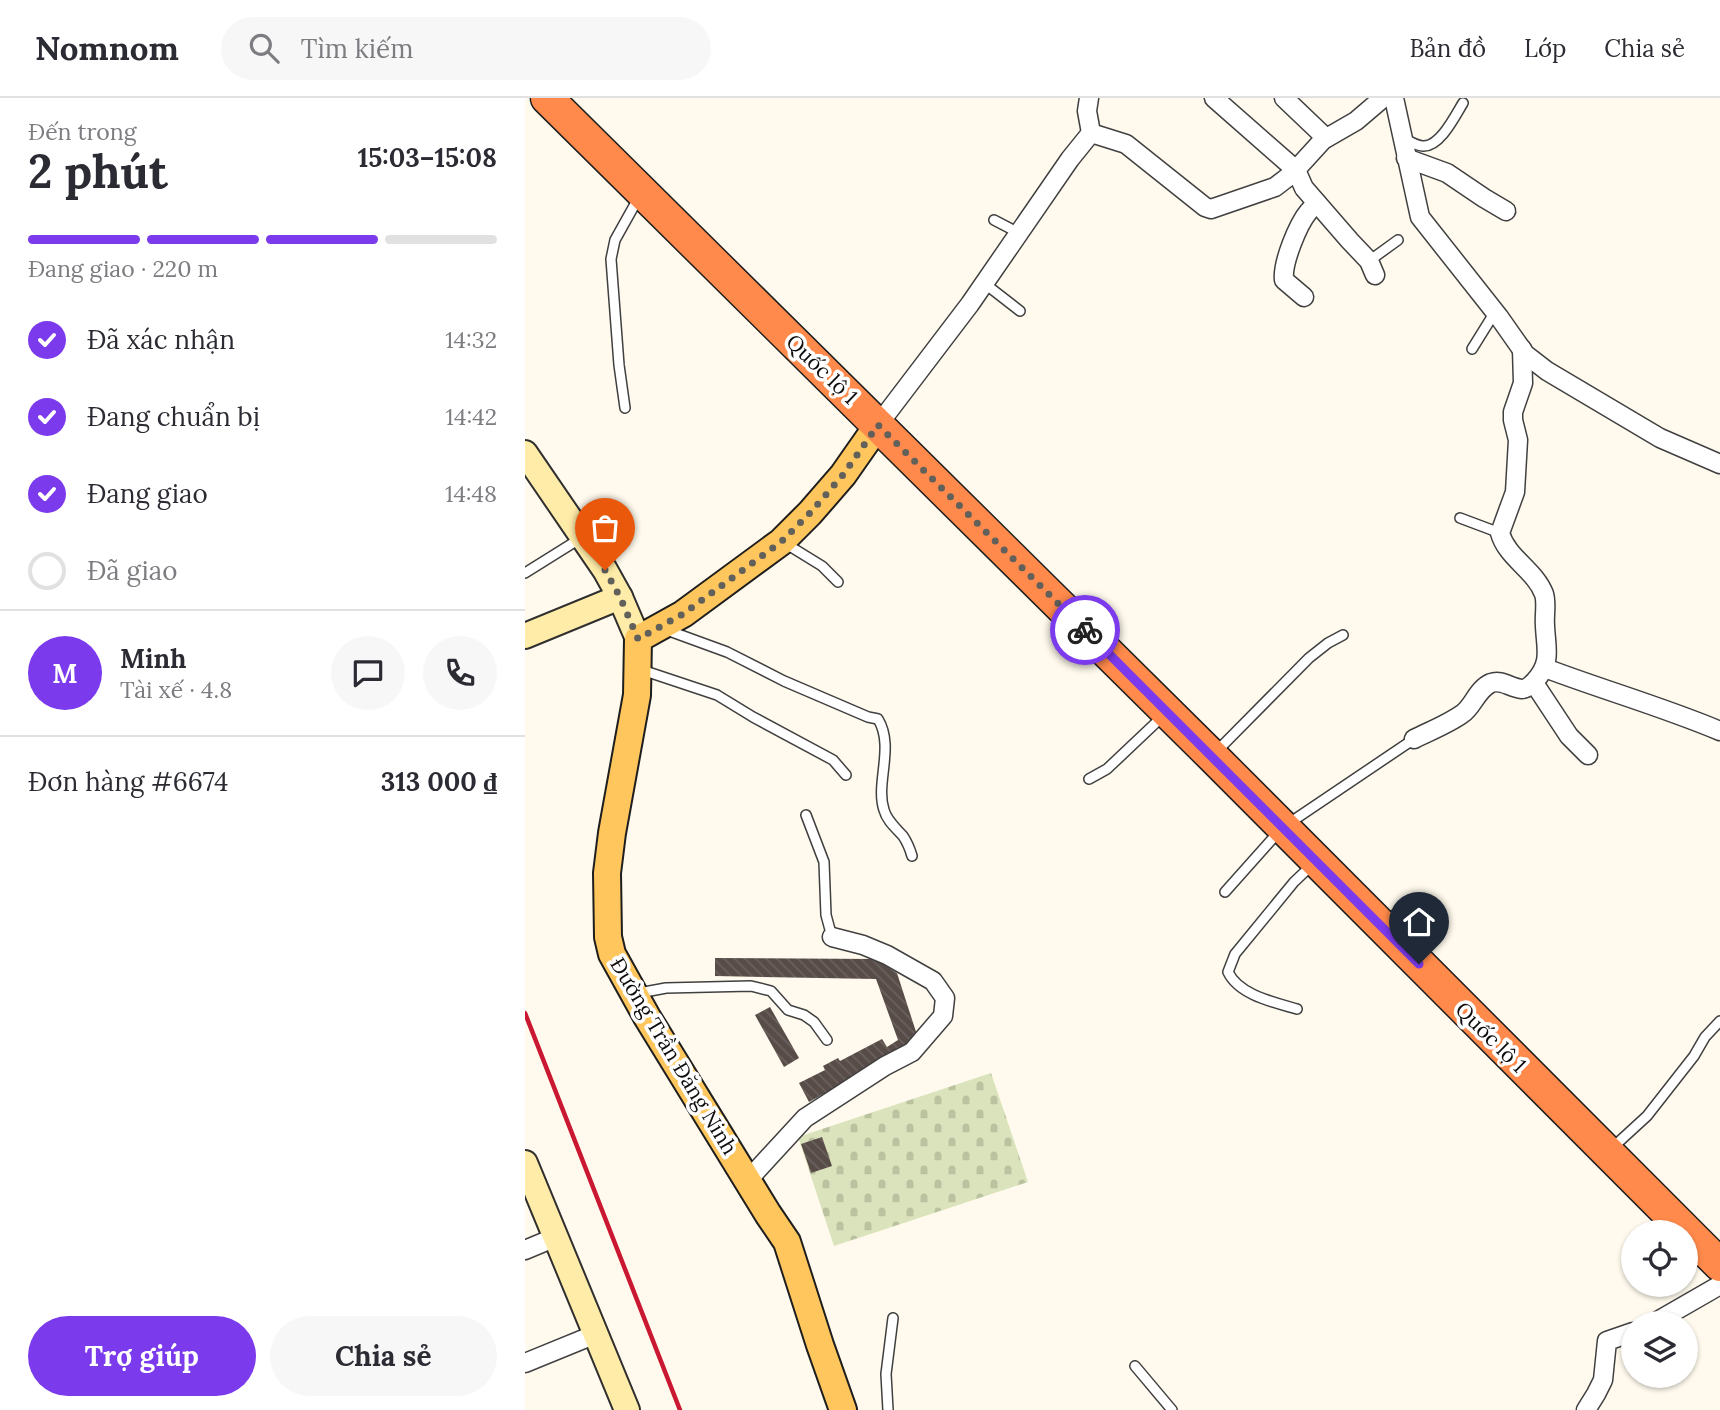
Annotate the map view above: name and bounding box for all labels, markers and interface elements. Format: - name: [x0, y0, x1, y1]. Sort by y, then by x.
- search box: [221, 17, 711, 80]
- text: Nomnom: [35, 27, 179, 69]
- icon: search: [245, 29, 283, 67]
- text: Tìm kiếm: [301, 32, 413, 65]
- text: Bản đồ: [1409, 33, 1486, 64]
- text: Lớp: [1524, 33, 1566, 64]
- text: Chia sẻ: [1604, 33, 1685, 64]
- text: Đến trong: [28, 117, 136, 146]
- text: 15:03–15:08: [358, 141, 497, 174]
- text: 2 phút: [28, 142, 168, 201]
- text: Đang giao · 220 m: [28, 254, 218, 283]
- icon: check: [28, 321, 66, 359]
- text: Đã xác nhận: [87, 323, 235, 356]
- text: 14:32: [445, 325, 497, 354]
- street label: Quốc lộ 1: [780, 328, 864, 410]
- icon: check: [28, 398, 66, 436]
- text: Đang chuẩn bị: [87, 400, 260, 433]
- text: 14:42: [446, 402, 497, 431]
- icon: check: [28, 475, 66, 513]
- text: Đang giao: [87, 477, 208, 510]
- text: 14:48: [445, 479, 497, 508]
- pin: [575, 498, 635, 570]
- icon: bag: [586, 509, 624, 547]
- text: Đã giao: [87, 554, 177, 587]
- courier: [1050, 595, 1120, 665]
- icon: bike: [1066, 611, 1104, 649]
- button: chat: [331, 636, 405, 710]
- button: phone: [423, 636, 497, 710]
- text: Minh: [120, 642, 186, 675]
- text: M: [52, 657, 78, 690]
- text: Tài xế · 4.8: [120, 675, 232, 704]
- text: Đơn hàng #6674: [28, 765, 228, 798]
- text: 313 000 ₫: [381, 765, 497, 798]
- pin: [1389, 892, 1449, 964]
- icon: home: [1400, 903, 1438, 941]
- street label: Đường Trần Đăng Ninh: [604, 953, 744, 1159]
- street label: Quốc lộ 1: [1450, 996, 1532, 1078]
- map controls: [1621, 1220, 1698, 1388]
- button: locate: [1621, 1220, 1698, 1297]
- button: layers: [1621, 1311, 1698, 1388]
- button: Trợ giúp: [28, 1316, 256, 1396]
- button: Chia sẻ: [270, 1316, 497, 1396]

